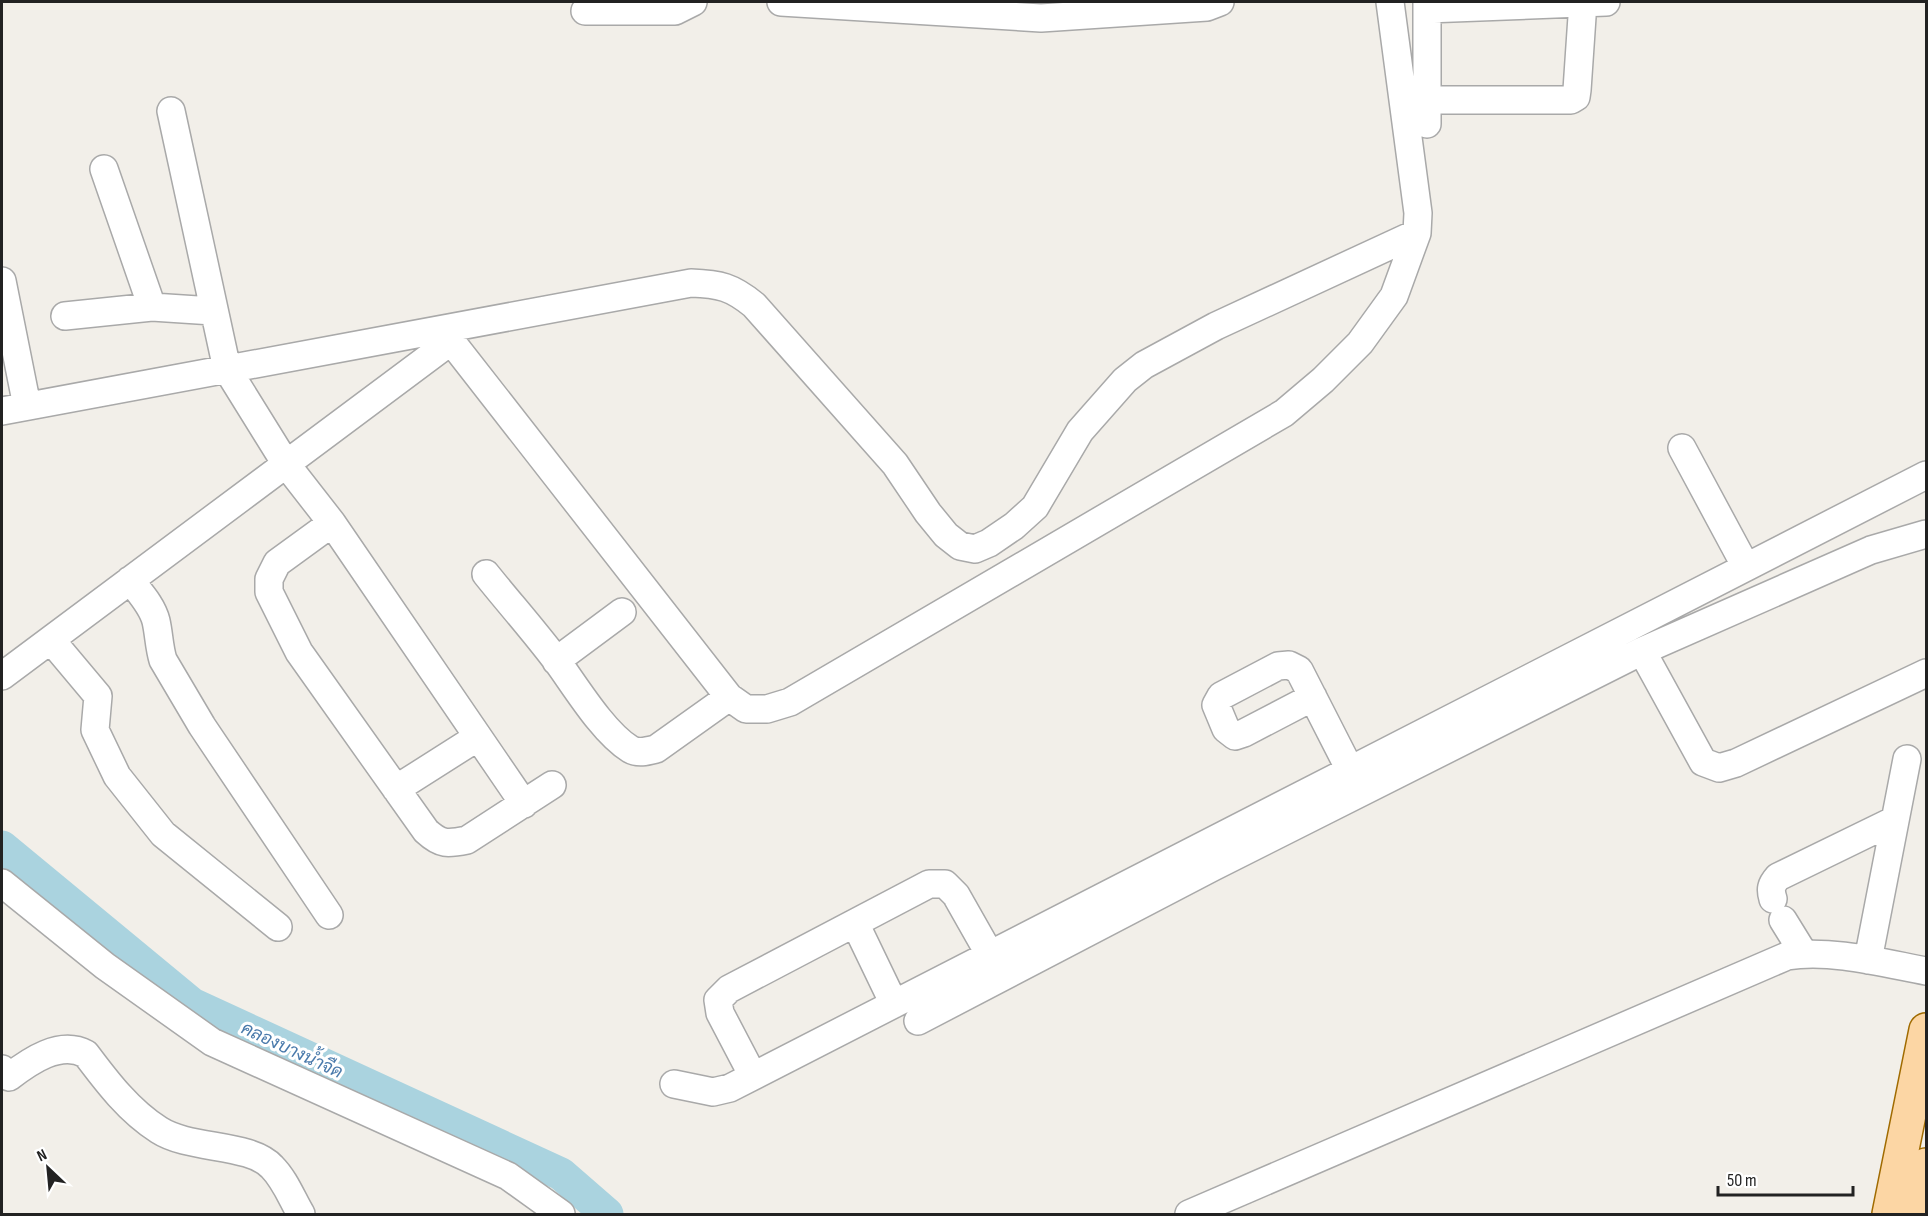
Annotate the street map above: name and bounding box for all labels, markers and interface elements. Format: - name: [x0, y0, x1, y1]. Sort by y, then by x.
- water label: คลองบางน้ำจืด: [238, 1012, 348, 1083]
- north arrow: [18, 1138, 78, 1198]
- text: N: [34, 1145, 50, 1166]
- scale bar: [1718, 1159, 1853, 1197]
- text: 50 m: [1727, 1170, 1757, 1191]

